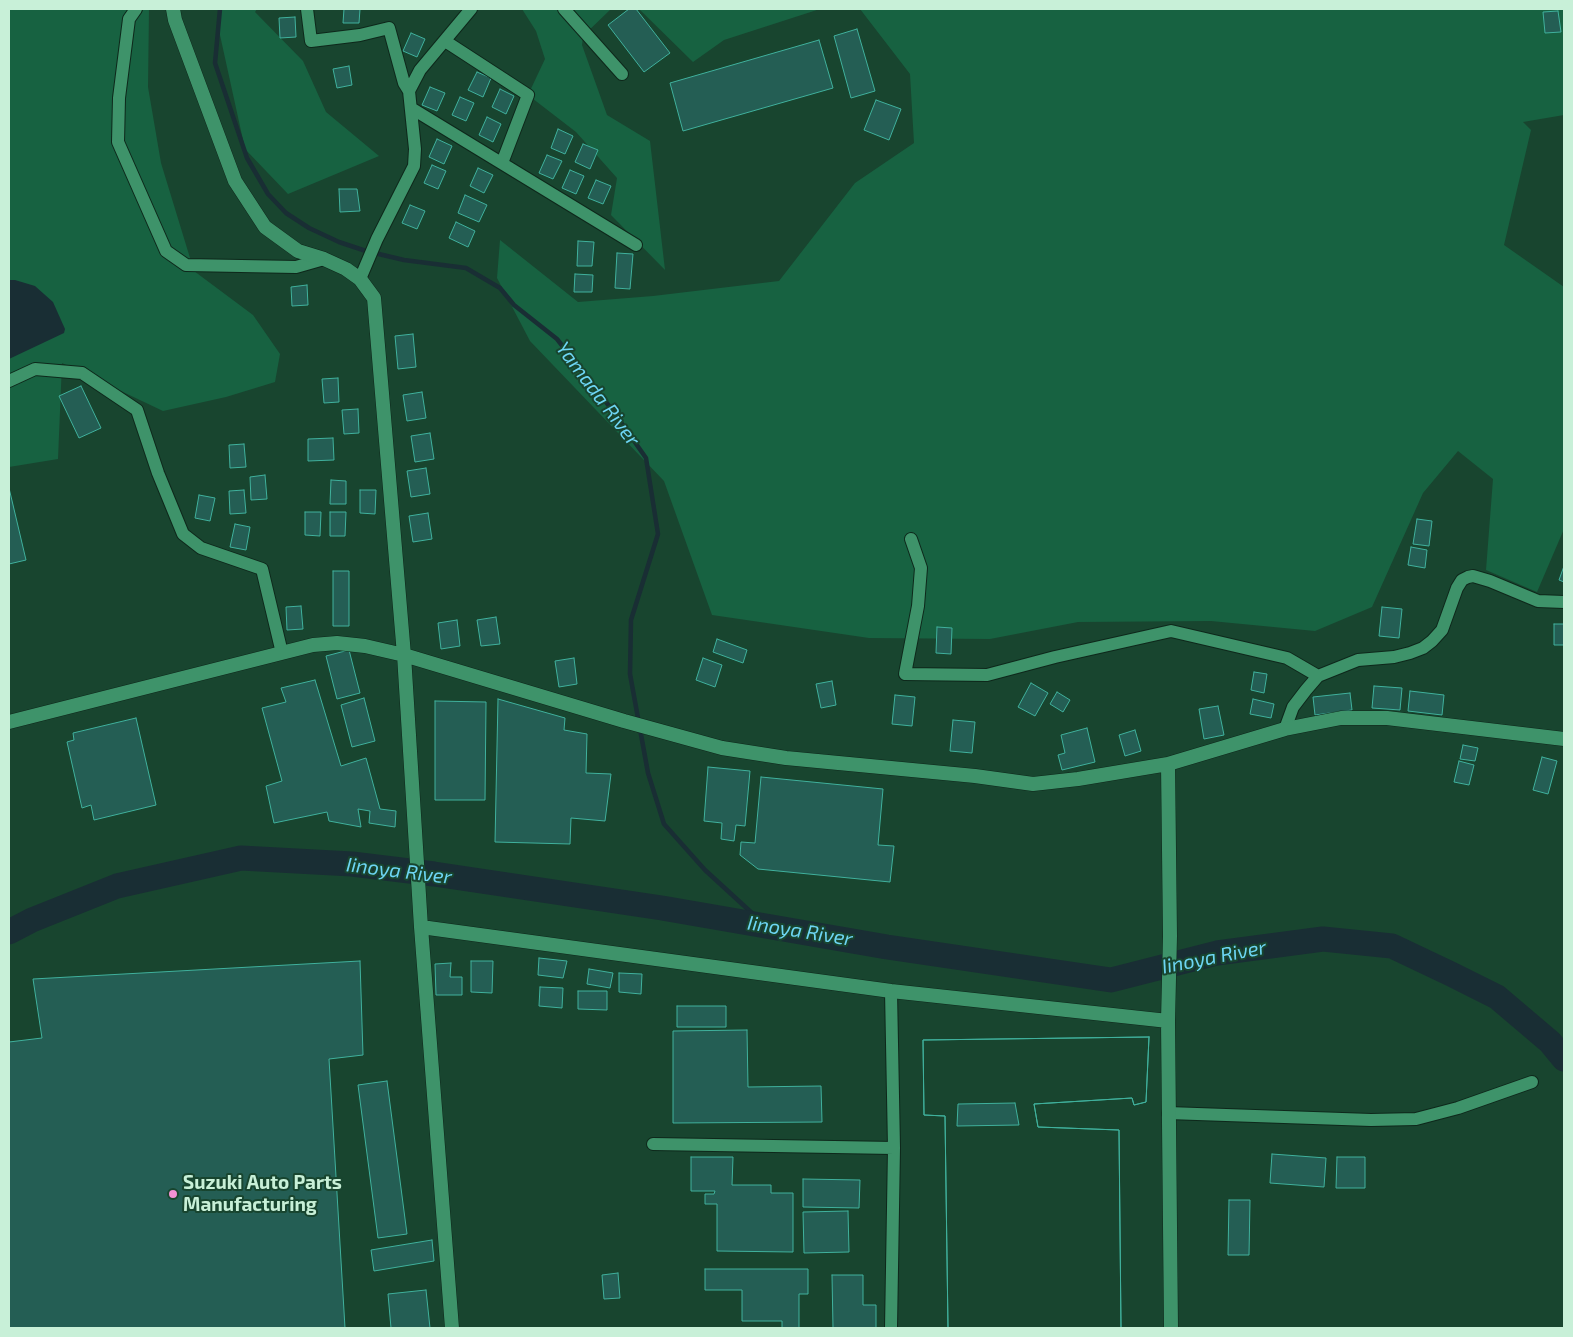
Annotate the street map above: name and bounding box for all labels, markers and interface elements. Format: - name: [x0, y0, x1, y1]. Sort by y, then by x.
- water label: Yamada River: [551, 337, 645, 451]
- water label: Iinoya River: [345, 853, 453, 889]
- water label: Iinoya River: [746, 911, 854, 951]
- water label: Iinoya River: [1160, 935, 1268, 979]
- place label: Suzuki Auto Parts Manufacturing: [183, 1172, 342, 1216]
- marker: Suzuki Auto Parts Manufacturing: [167, 1188, 179, 1200]

